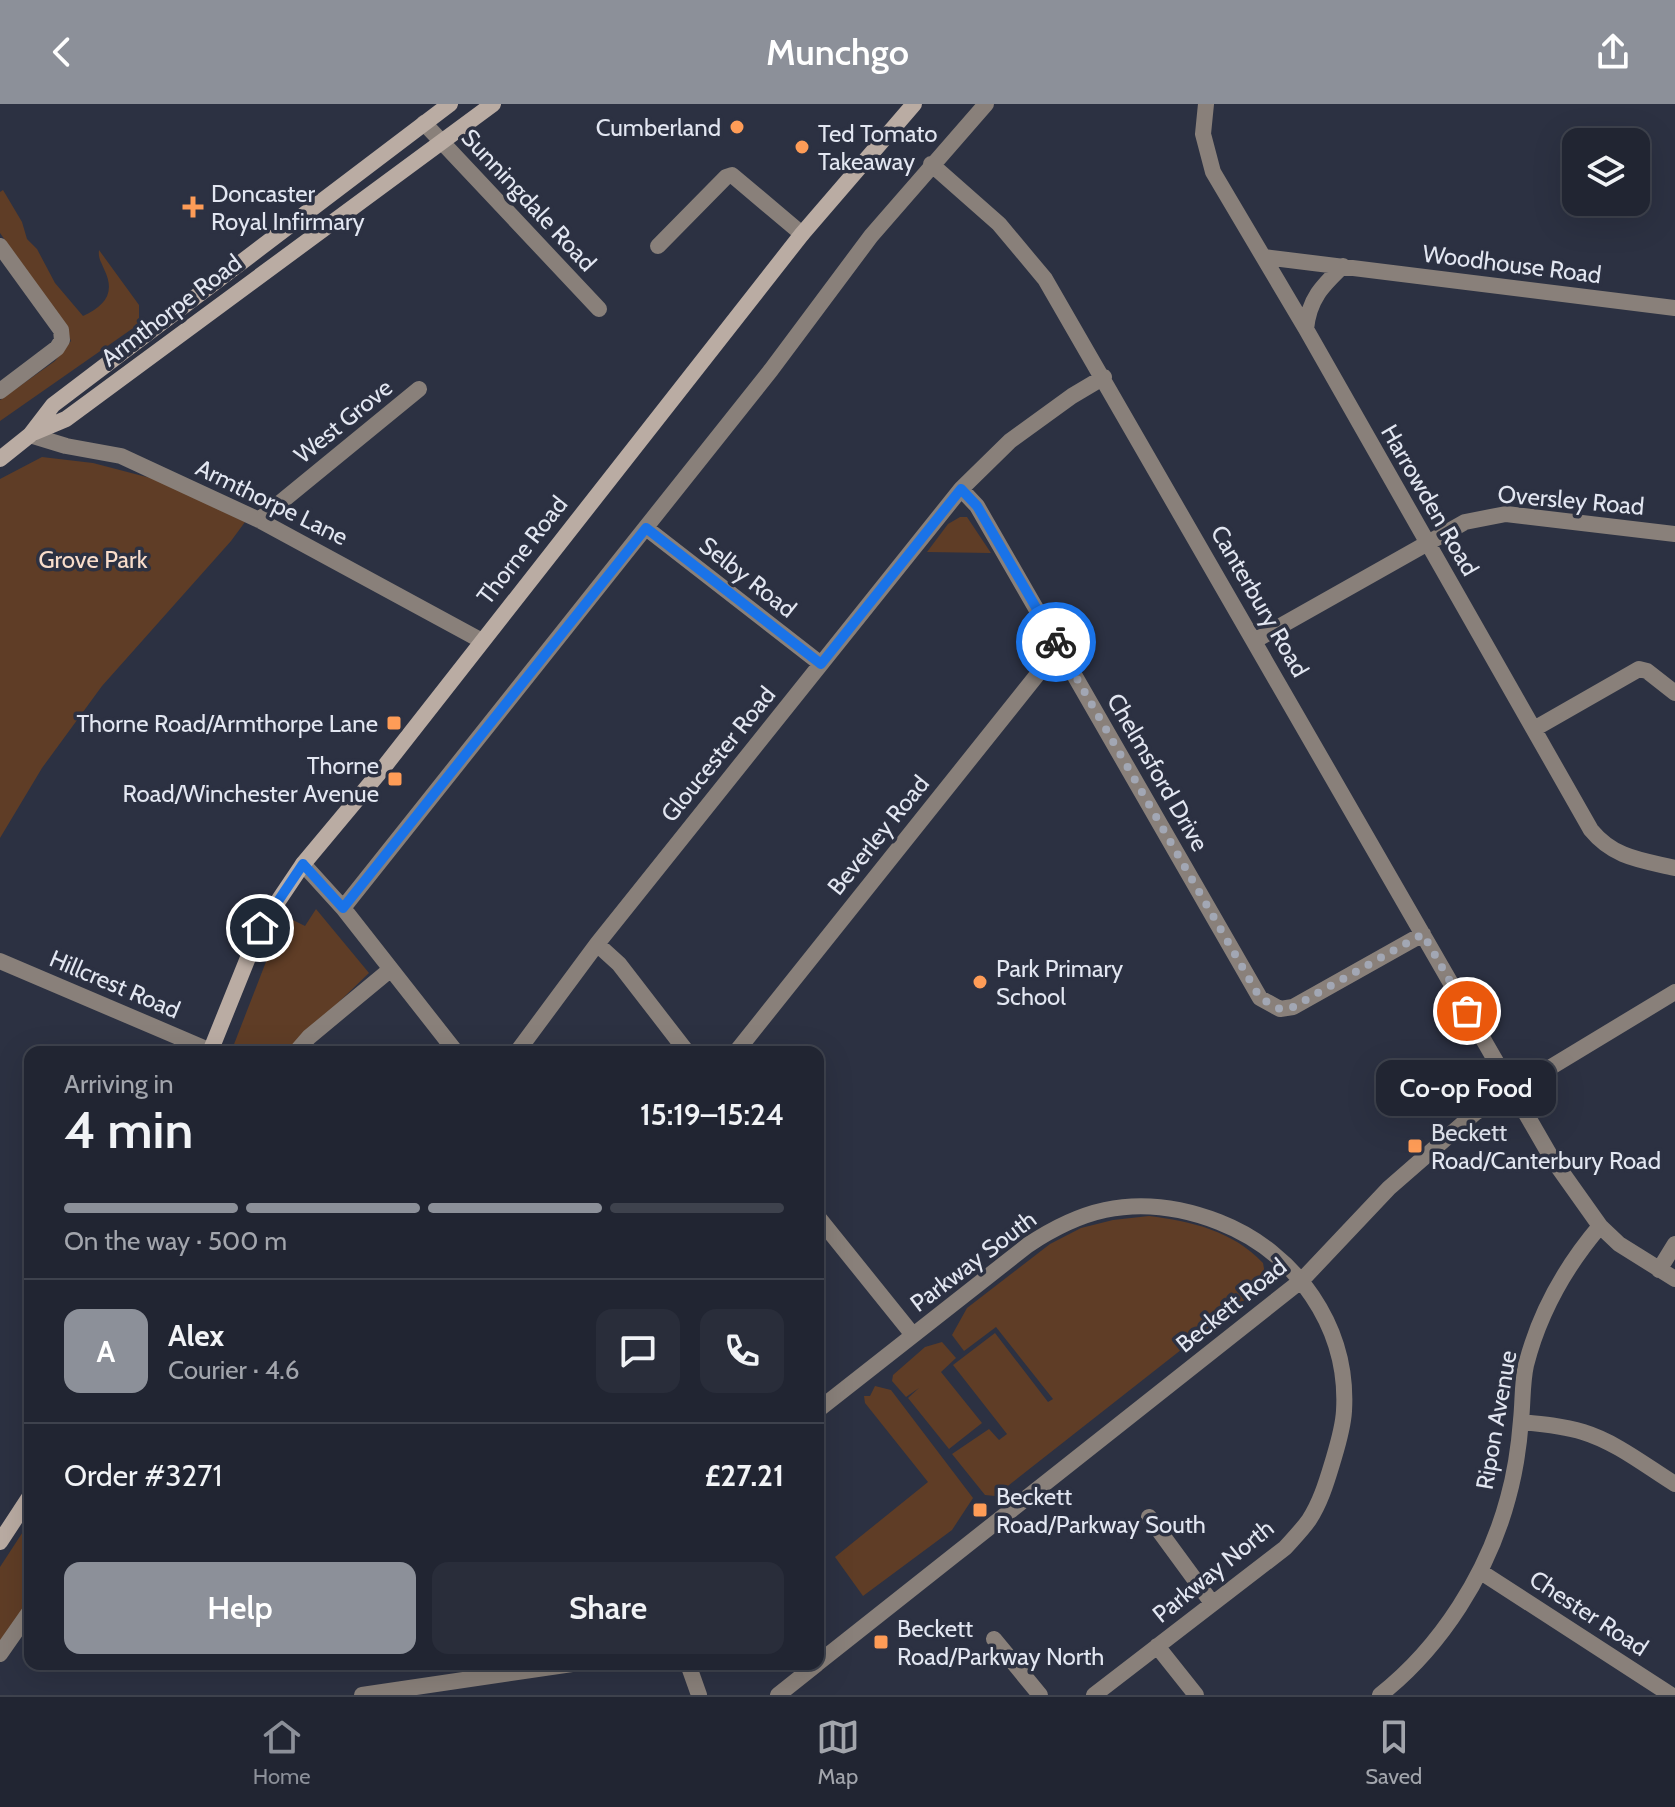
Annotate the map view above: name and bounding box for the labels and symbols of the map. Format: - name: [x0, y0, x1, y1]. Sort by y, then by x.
- place label: Cumberland: [596, 113, 721, 142]
- marker: Cumberland: [728, 118, 746, 136]
- place label: Ted Tomato Takeaway: [818, 119, 938, 176]
- street label: Sunningdale Road: [456, 123, 602, 277]
- marker: Ted Tomato Takeaway: [793, 138, 811, 156]
- place label: Doncaster Royal Infirmary: [211, 179, 365, 236]
- marker: Doncaster Royal Infirmary: [182, 196, 204, 218]
- street label: Woodhouse Road: [1421, 239, 1603, 289]
- street label: Armthorpe Road: [95, 248, 247, 372]
- street label: West Grove: [288, 373, 398, 469]
- street label: Harrowden Road: [1375, 419, 1485, 581]
- street label: Armthorpe Lane: [191, 453, 353, 551]
- street label: Oversley Road: [1496, 479, 1646, 521]
- street label: Thorne Road: [471, 490, 573, 610]
- street label: Canterbury Road: [1205, 520, 1315, 682]
- street label: Selby Road: [694, 530, 802, 624]
- park label: Grove Park: [39, 545, 148, 574]
- courier: [1016, 602, 1096, 682]
- street label: Gloucester Road: [655, 681, 781, 827]
- street label: Chelmsford Drive: [1101, 688, 1215, 856]
- place label: Thorne Road/Armthorpe Lane: [76, 709, 378, 738]
- marker: Thorne Road/Armthorpe Lane: [385, 714, 403, 732]
- place label: Thorne Road/Winchester Avenue: [123, 751, 379, 808]
- street label: Beverley Road: [821, 769, 935, 901]
- marker: Thorne Road/Winchester Avenue: [386, 770, 404, 788]
- pin: [226, 894, 294, 962]
- street label: Hillcrest Road: [45, 944, 185, 1024]
- place label: Park Primary School: [996, 954, 1123, 1011]
- marker: Park Primary School: [971, 973, 989, 991]
- pin: [1433, 977, 1501, 1045]
- callout: Co-op Food: [1377, 1059, 1557, 1115]
- place label: Beckett Road/Canterbury Road: [1431, 1118, 1661, 1175]
- marker: Beckett Road/Canterbury Road: [1406, 1137, 1424, 1155]
- street label: Parkway South: [904, 1204, 1042, 1318]
- street label: Beckett Road: [1170, 1252, 1292, 1358]
- street label: Ripon Avenue: [1469, 1348, 1523, 1492]
- place label: Beckett Road/Parkway South: [996, 1482, 1206, 1539]
- marker: Beckett Road/Parkway South: [971, 1501, 989, 1519]
- street label: Parkway North: [1147, 1513, 1279, 1629]
- street label: Chester Road: [1524, 1564, 1654, 1662]
- place label: Beckett Road/Parkway North: [897, 1614, 1104, 1671]
- marker: Beckett Road/Parkway North: [872, 1633, 890, 1651]

